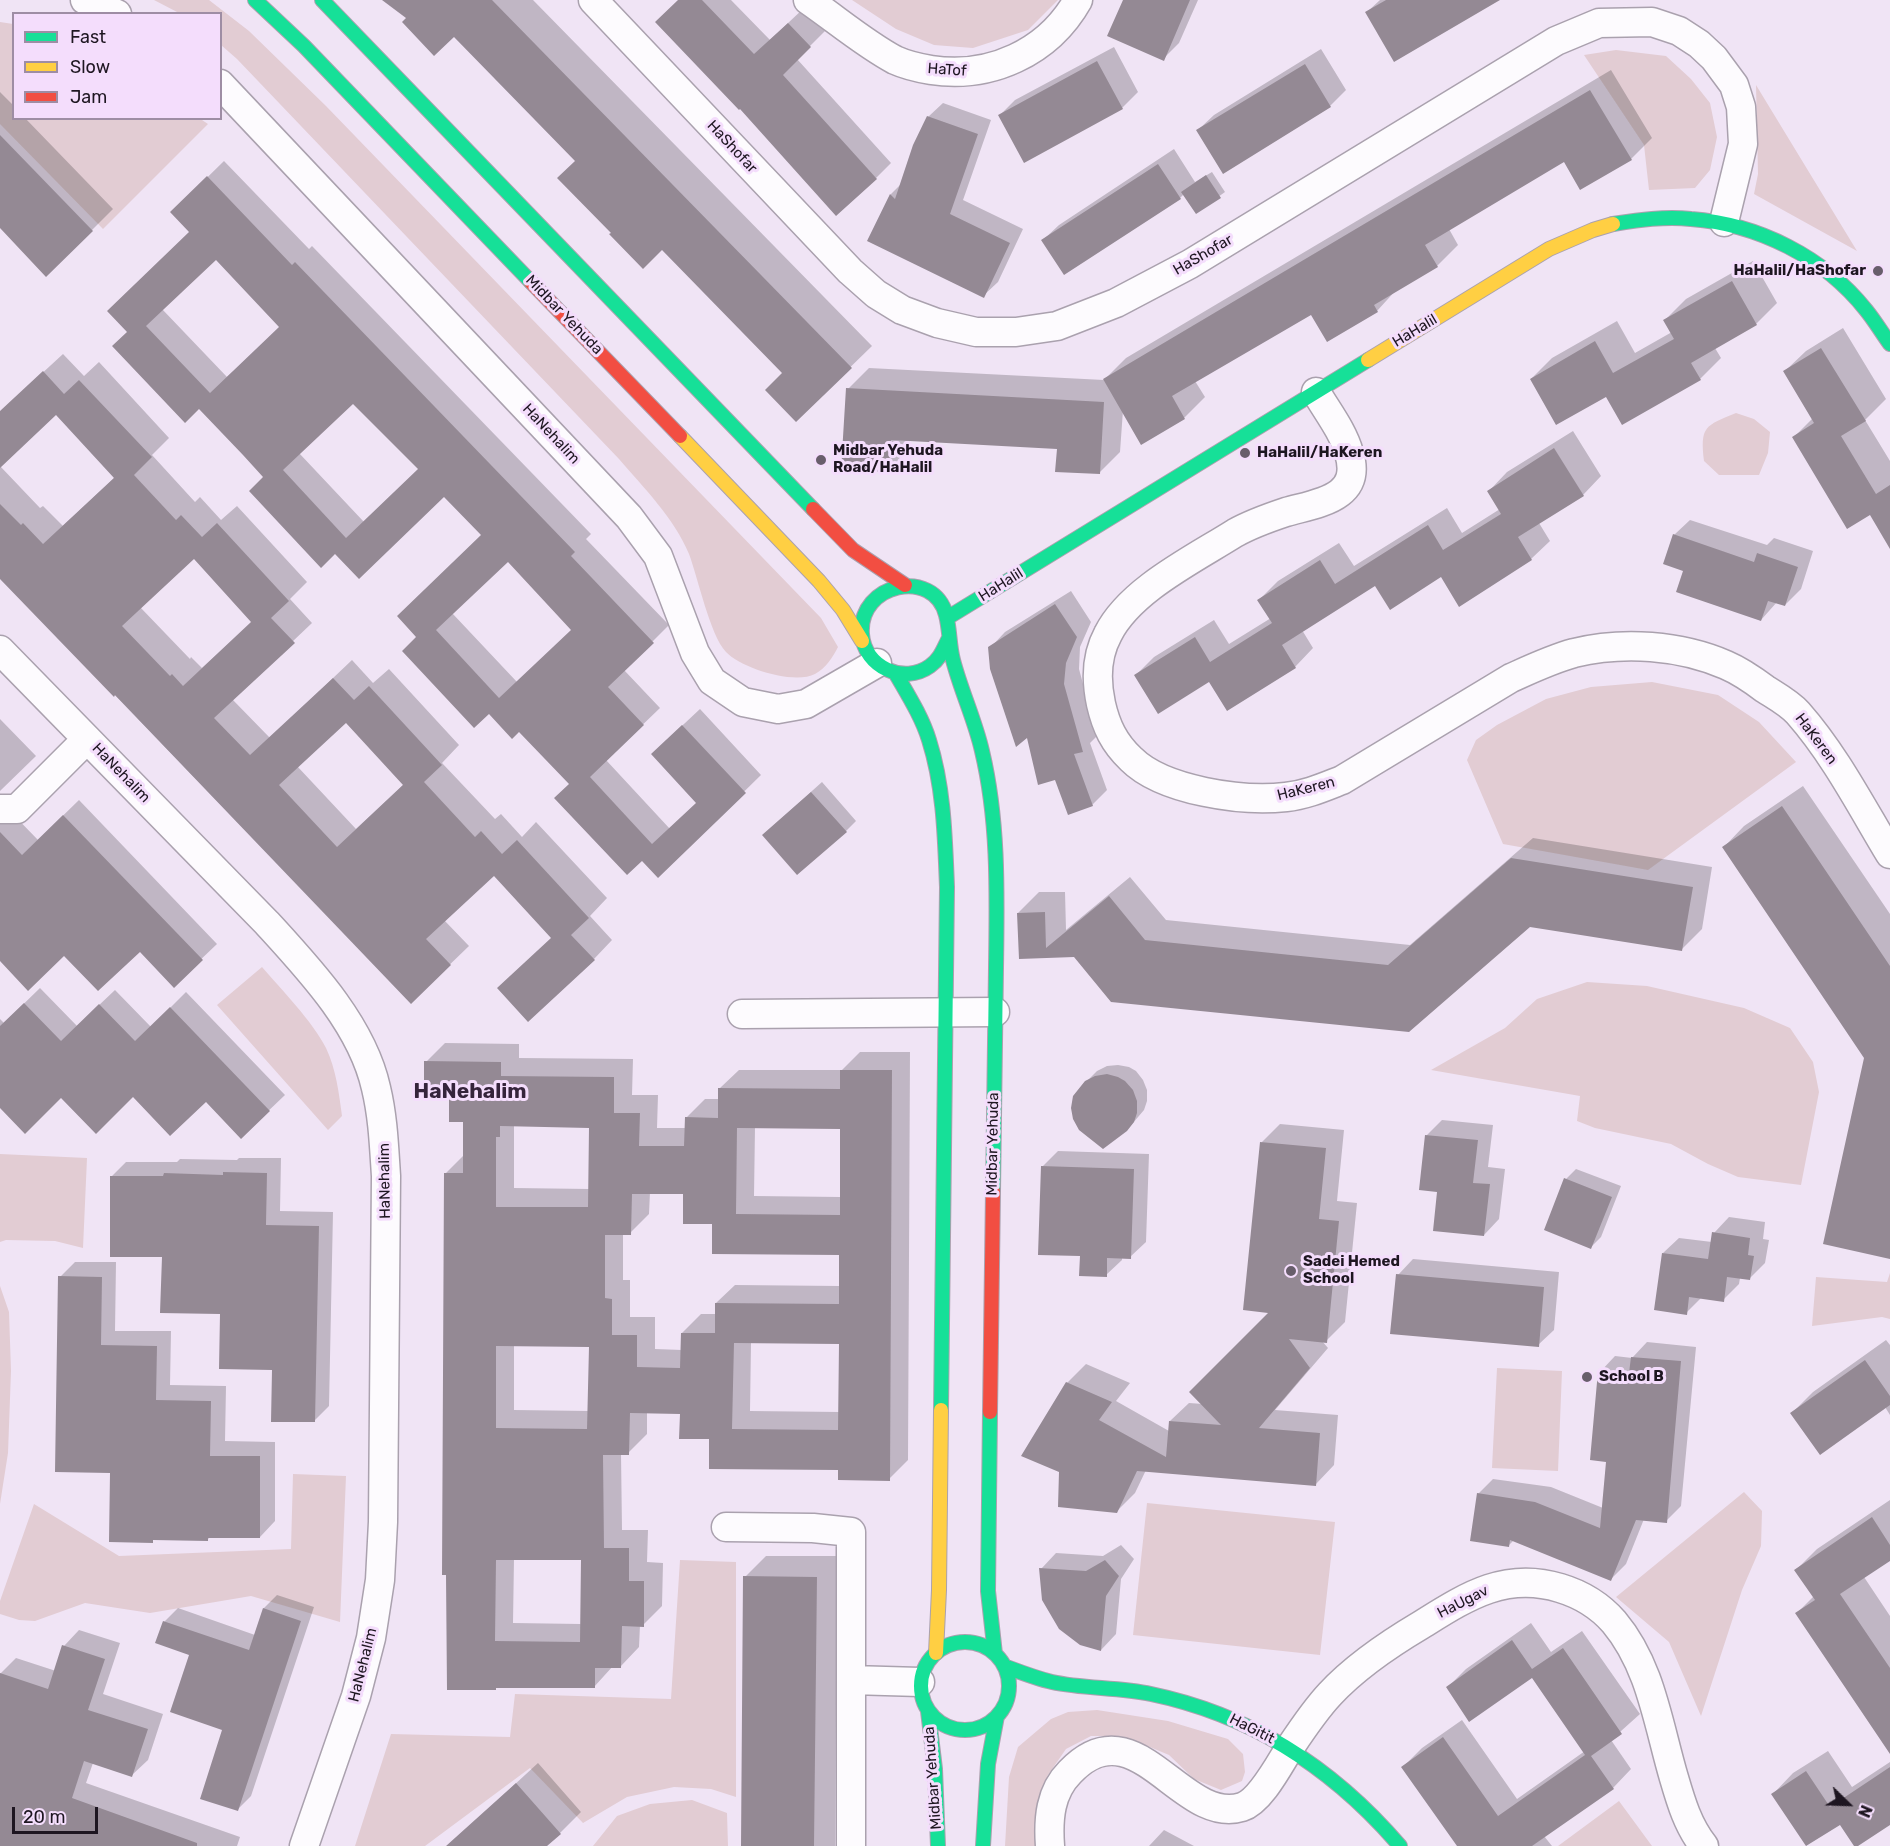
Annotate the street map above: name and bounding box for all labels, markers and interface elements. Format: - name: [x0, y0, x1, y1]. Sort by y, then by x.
- legend: [12, 12, 222, 120]
- text: Fast: [70, 26, 106, 48]
- text: Slow: [70, 56, 110, 78]
- street label: HaTof: [927, 60, 967, 80]
- text: Jam: [70, 86, 107, 108]
- street label: HaShofar: [703, 117, 761, 177]
- street label: HaShofar: [1170, 231, 1236, 279]
- place label: HaHalil/HaShofar: [1733, 262, 1866, 280]
- marker: HaHalil/HaShofar: [1871, 264, 1885, 278]
- street label: Midbar Yehuda: [522, 272, 606, 358]
- street label: HaHalil: [1389, 311, 1441, 351]
- street label: HaNehalim: [519, 400, 583, 468]
- place label: Midbar Yehuda Road/HaHalil: [833, 442, 943, 477]
- place label: HaHalil/HaKeren: [1257, 444, 1382, 462]
- marker: HaHalil/HaKeren: [1238, 446, 1252, 460]
- marker: Midbar Yehuda Road/HaHalil: [814, 453, 828, 467]
- street label: HaHalil: [975, 564, 1027, 606]
- street label: HaKeren: [1791, 710, 1841, 768]
- street label: HaNehalim: [88, 739, 154, 807]
- street label: HaKeren: [1275, 773, 1337, 805]
- district label: HaNehalim: [414, 1079, 526, 1105]
- street label: Midbar Yehuda: [983, 1092, 1003, 1196]
- street label: HaNehalim: [375, 1143, 395, 1219]
- place label: Sadei Hemed School: [1303, 1253, 1400, 1288]
- marker: Sadei Hemed School: [1284, 1264, 1298, 1278]
- place label: School B: [1599, 1368, 1664, 1386]
- marker: School B: [1580, 1370, 1594, 1384]
- street label: HaUgav: [1434, 1582, 1492, 1622]
- street label: HaNehalim: [345, 1626, 381, 1704]
- street label: HaGitit: [1226, 1710, 1278, 1748]
- street label: Midbar Yehuda: [920, 1726, 946, 1830]
- north arrow: [1818, 1774, 1878, 1834]
- scale bar: [15, 1795, 100, 1833]
- text: N: [1854, 1802, 1876, 1820]
- text: 20 m: [23, 1806, 65, 1828]

